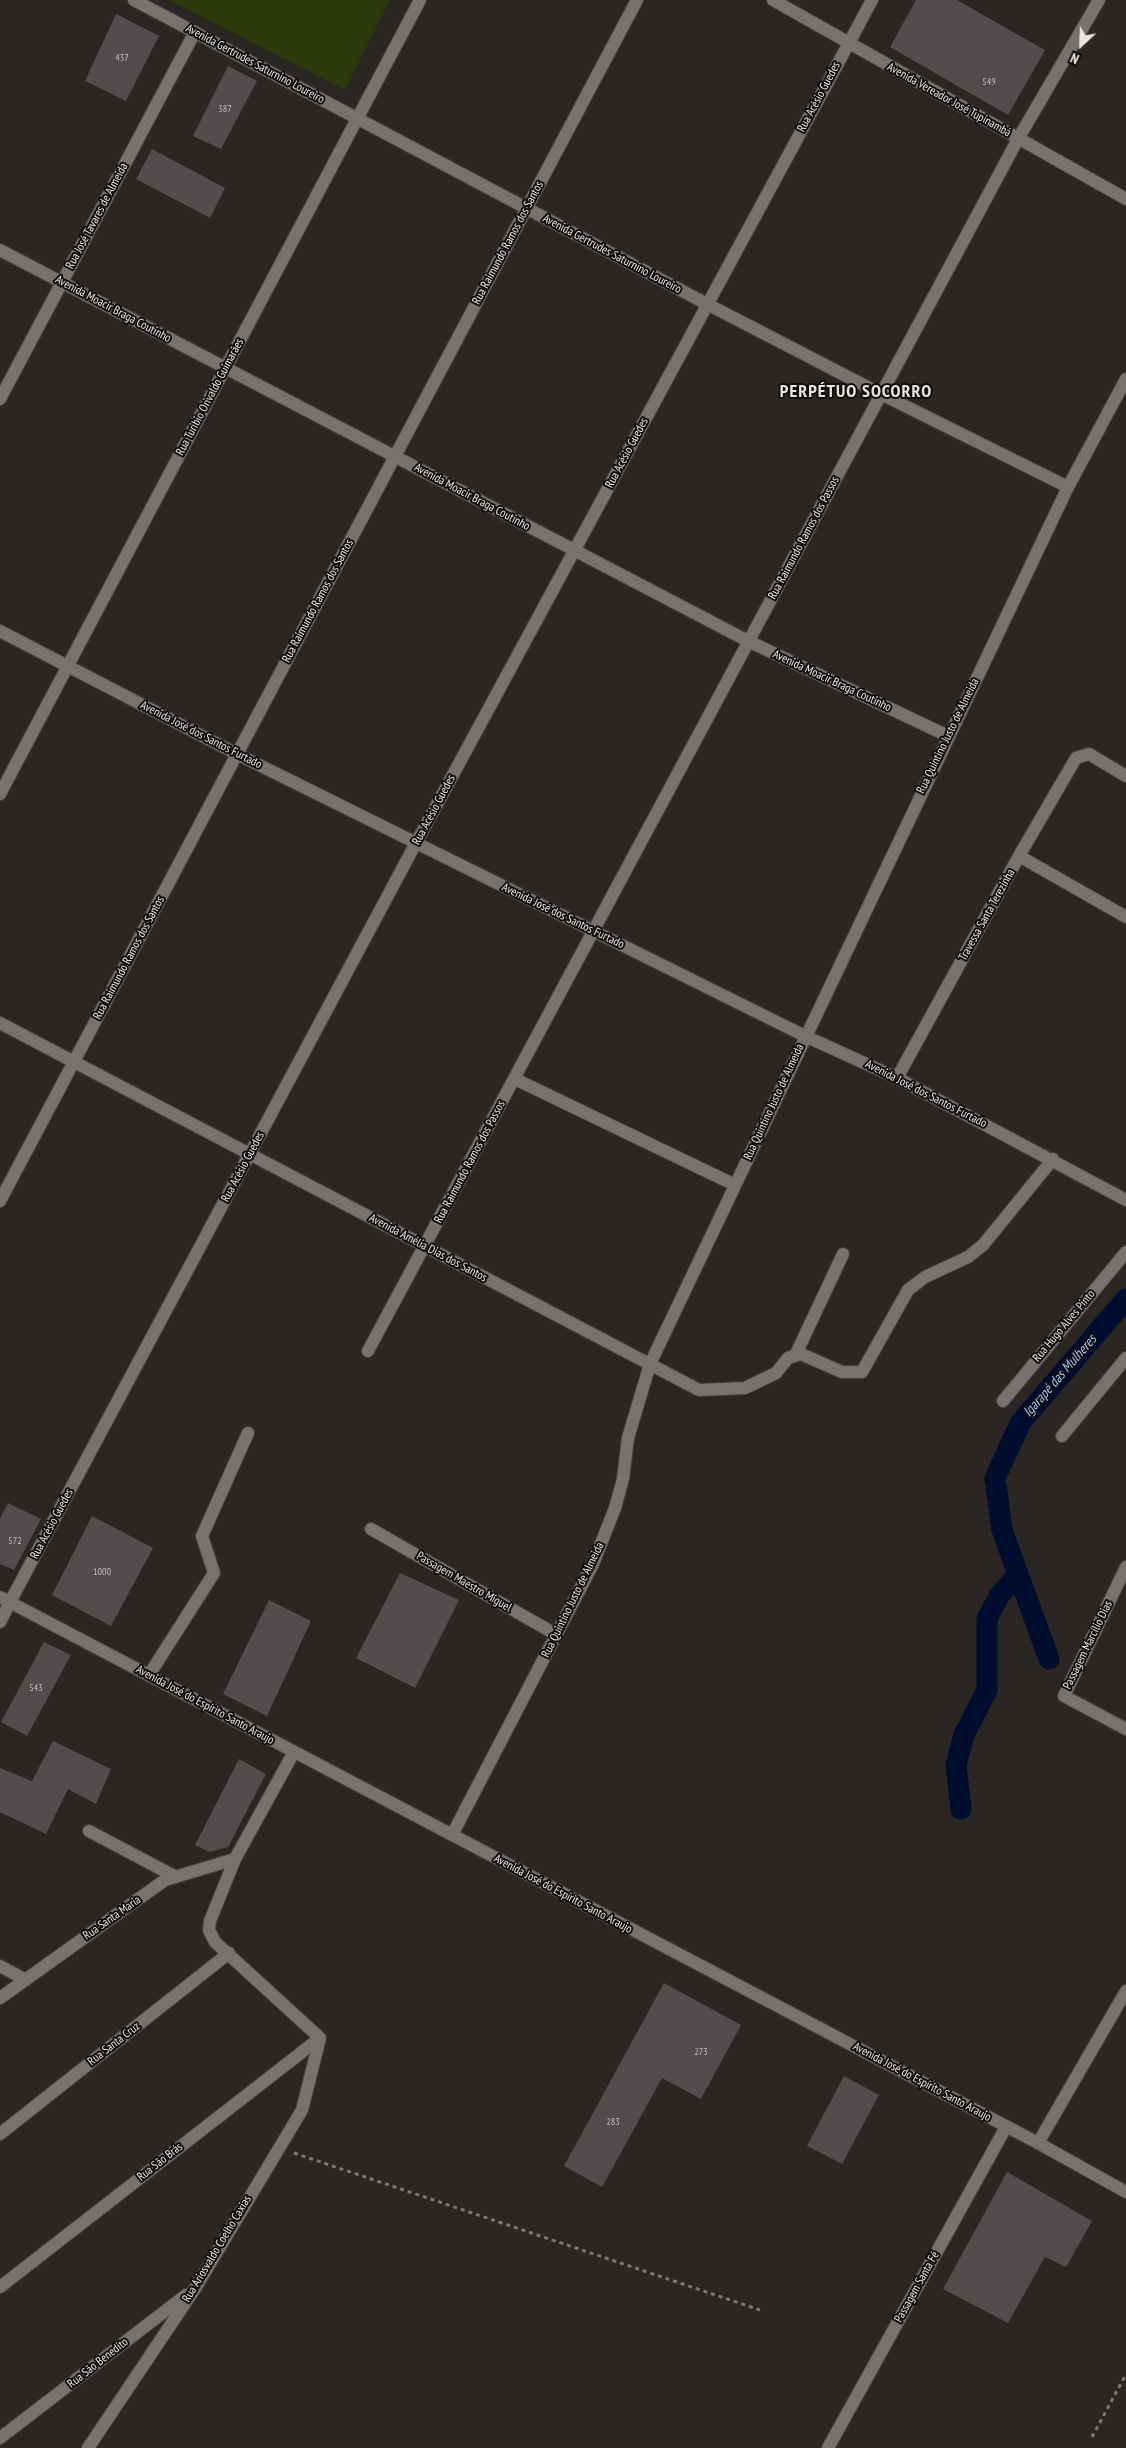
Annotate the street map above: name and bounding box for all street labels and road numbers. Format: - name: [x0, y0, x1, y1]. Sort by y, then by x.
- street label: Avenida Gertrudes Saturnino Loureiro: [183, 21, 327, 107]
- street label: Rua Acésio Guedes: [794, 59, 844, 135]
- street label: Avenida Vereador José Tupinambá: [885, 60, 1013, 140]
- street label: Rua José Tavares de Almeida: [63, 161, 131, 271]
- street label: Rua Raimundo Ramos dos Santos: [469, 179, 547, 307]
- street label: Avenida Gertrudes Saturnino Loureiro: [540, 211, 684, 297]
- street label: Avenida Moacir Braga Coutinho: [53, 272, 173, 346]
- street label: Rua Turibio Orivaldo Guimarães: [173, 336, 247, 458]
- street label: Rua Acésio Guedes: [602, 415, 652, 491]
- street label: Avenida Moacir Braga Coutinho: [412, 460, 532, 534]
- street label: Rua Raimundo Ramos dos Passos: [765, 474, 843, 602]
- street label: Rua Raimundo Ramos dos Santos: [279, 537, 357, 665]
- street label: Avenida Moacir Braga Coutinho: [770, 647, 894, 715]
- street label: Rua Quintino Justo de Almeida: [914, 676, 982, 796]
- street label: Avenida José dos Santos Furtado: [138, 698, 264, 772]
- street label: Rua Acésio Guedes: [409, 772, 459, 848]
- street label: Travessa Santa Terezinha: [956, 867, 1018, 963]
- street label: Avenida José dos Santos Furtado: [499, 880, 627, 952]
- street label: Rua Raimundo Ramos dos Santos: [90, 894, 168, 1022]
- street label: Rua Quintino Justo de Almeida: [741, 1042, 807, 1162]
- street label: Avenida José dos Santos Furtado: [863, 1057, 989, 1131]
- street label: Rua Raimundo Ramos dos Passos: [431, 1098, 509, 1226]
- street label: Rua Acésio Guedes: [218, 1129, 268, 1205]
- street label: Avenida Amélia Dias dos Santos: [367, 1211, 489, 1285]
- street label: Rua Hugo Alves Pinto: [1030, 1287, 1098, 1365]
- street label: Rua Acésio Guedes: [27, 1486, 77, 1562]
- street label: Rua Quintino Justo de Almeida: [539, 1540, 607, 1660]
- street label: Passagem Maestro Miguel: [414, 1549, 514, 1615]
- street label: Passagem Marcílio Dias: [1060, 1598, 1116, 1692]
- street label: Avenida José do Espírito Santo Araujo: [133, 1662, 277, 1748]
- street label: Avenida José do Espírito Santo Araujo: [491, 1851, 635, 1937]
- street label: Rua Santa Maria: [80, 1893, 144, 1943]
- street label: Rua Santa Cruz: [85, 2019, 143, 2069]
- street label: Avenida José do Espírito Santo Araujo: [850, 2039, 994, 2125]
- street label: Rua São Brás: [134, 2140, 186, 2184]
- street label: Rua Ariosvaldo Coelho Caxias: [179, 2193, 255, 2305]
- street label: Passagem Santa Fé: [892, 2249, 942, 2325]
- street label: Rua São Benedito: [65, 2335, 131, 2391]

